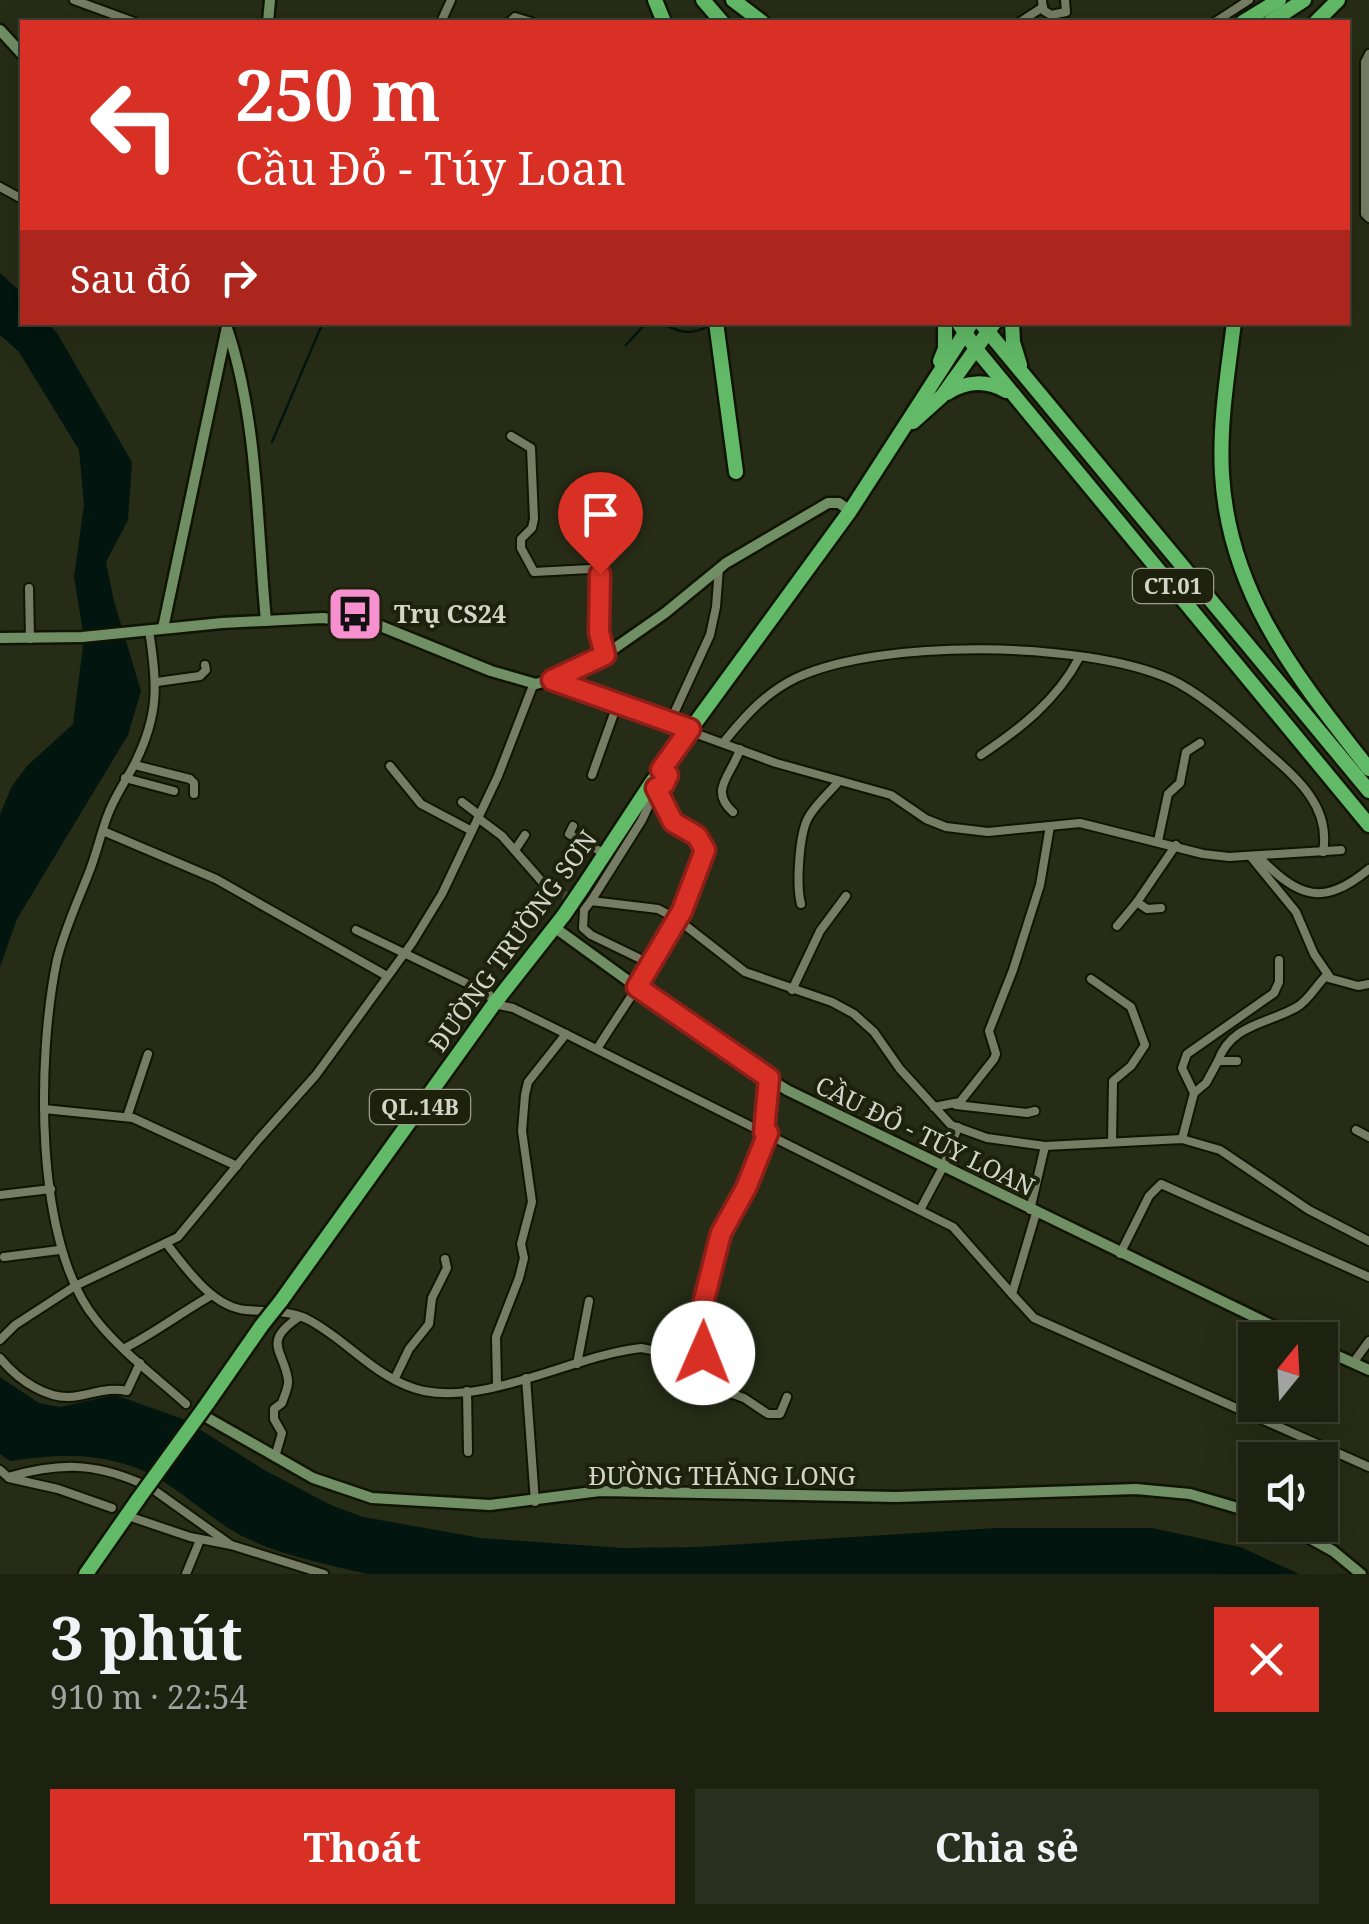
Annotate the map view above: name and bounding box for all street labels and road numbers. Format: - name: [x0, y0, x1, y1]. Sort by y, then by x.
- road number: CT.01: [1133, 569, 1213, 603]
- street label: ĐƯỜNG TRƯỜNG SƠN: [420, 823, 604, 1058]
- street label: CẦU ĐỎ - TÚY LOAN: [810, 1067, 1041, 1203]
- road number: QL.14B: [370, 1090, 470, 1124]
- street label: ĐƯỜNG THĂNG LONG: [588, 1458, 856, 1492]

